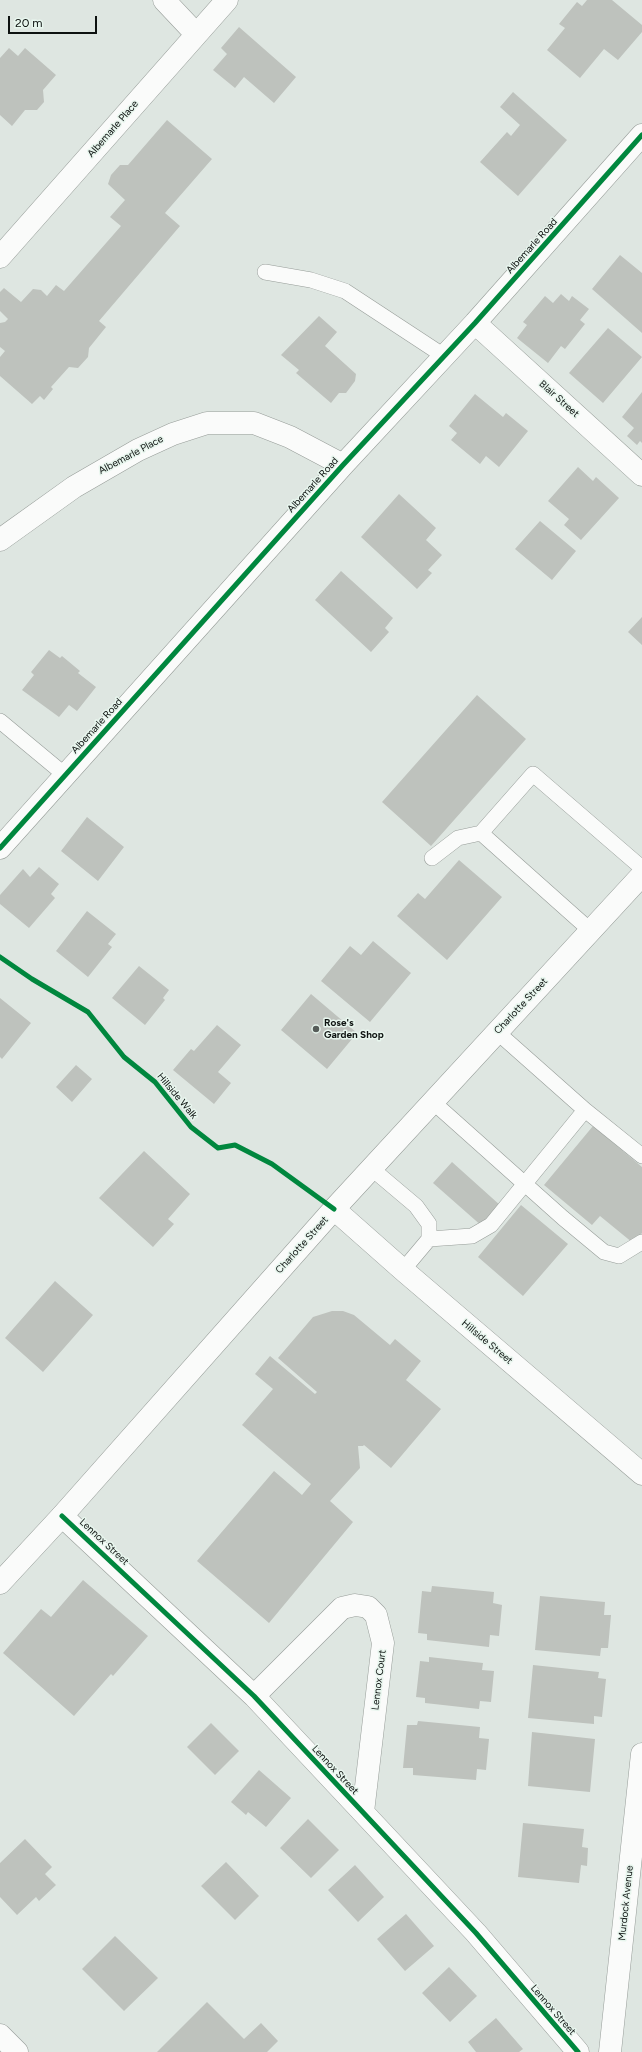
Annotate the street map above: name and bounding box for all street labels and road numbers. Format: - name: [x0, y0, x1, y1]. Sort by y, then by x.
- street label: Albemarle Place: [85, 98, 141, 160]
- street label: Albemarle Road: [504, 216, 560, 276]
- street label: Blair Street: [537, 378, 581, 420]
- street label: Albemarle Place: [97, 433, 165, 477]
- street label: Albemarle Road: [285, 455, 341, 515]
- street label: Albemarle Road: [69, 696, 125, 756]
- street label: Charlotte Street: [492, 975, 550, 1037]
- street label: Hillside Walk: [154, 1071, 200, 1121]
- street label: Charlotte Street: [273, 1214, 331, 1276]
- street label: Hillside Street: [459, 1317, 515, 1367]
- street label: Lennox Street: [77, 1516, 131, 1568]
- street label: Lennox Court: [369, 1649, 389, 1711]
- street label: Lennox Street: [309, 1743, 361, 1797]
- street label: Murdock Avenue: [616, 1865, 636, 1941]
- street label: Lennox Street: [528, 1982, 578, 2038]

